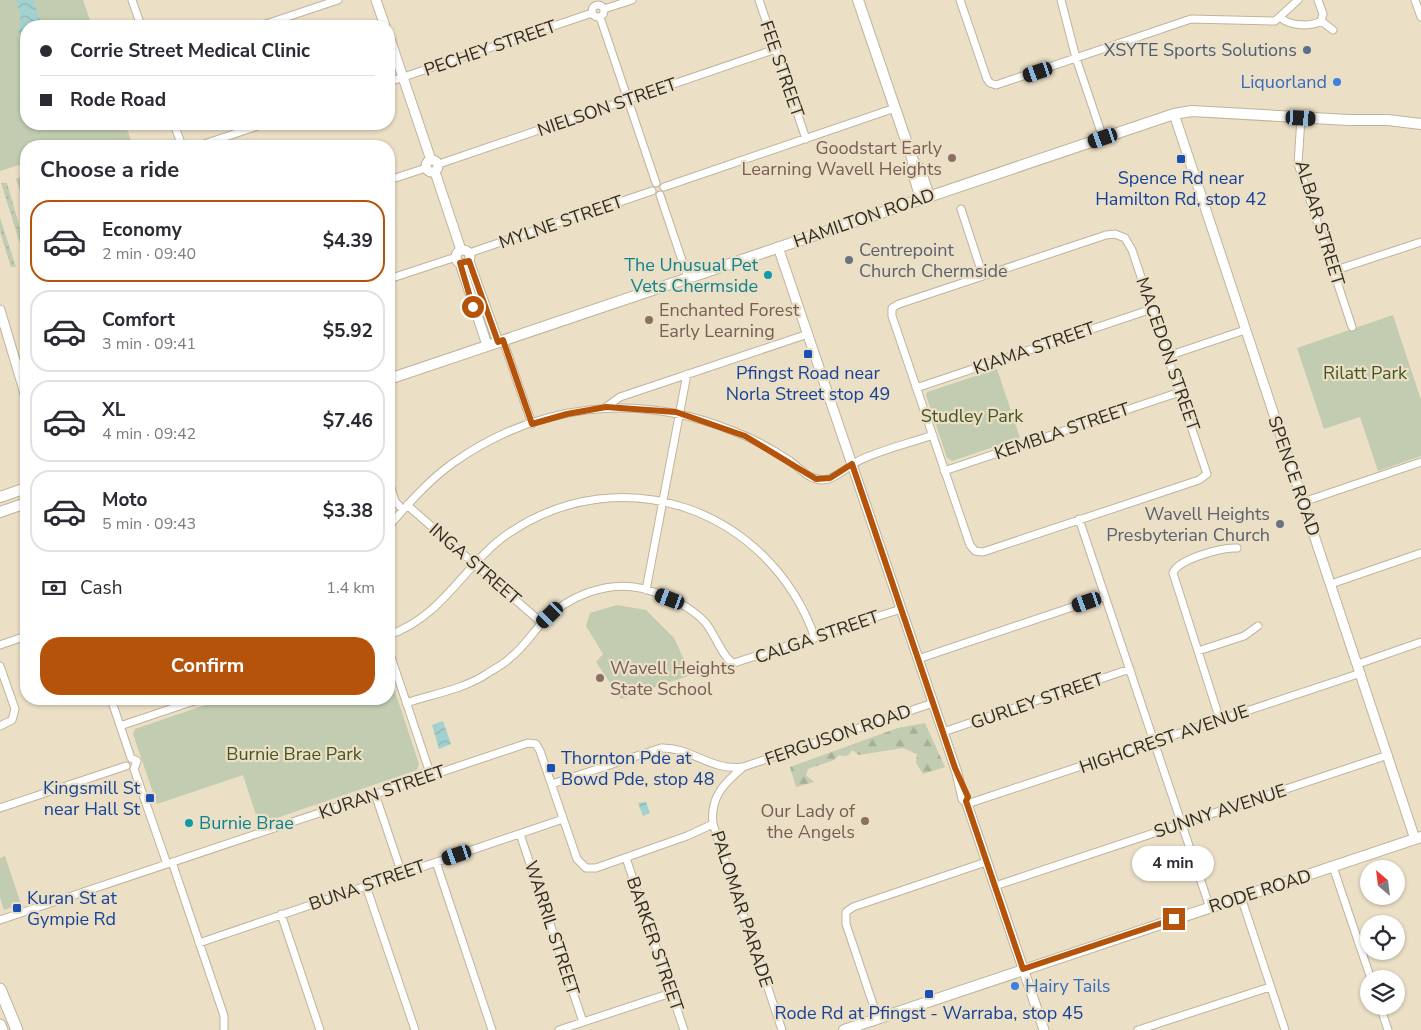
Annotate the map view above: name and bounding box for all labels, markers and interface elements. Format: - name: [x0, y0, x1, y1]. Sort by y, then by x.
- street label: PECHEY STREET: [421, 14, 560, 82]
- street label: FEE STREET: [754, 17, 810, 121]
- text: Corrie Street Medical Clinic: [70, 38, 310, 64]
- place label: XSYTE Sports Solutions: [1104, 38, 1297, 62]
- marker: XSYTE Sports Solutions: [1301, 44, 1313, 56]
- car: [1021, 60, 1054, 84]
- place label: Liquorland: [1240, 70, 1327, 94]
- street label: NIELSON STREET: [534, 72, 680, 142]
- marker: Liquorland: [1331, 76, 1343, 88]
- text: Rode Road: [70, 87, 166, 113]
- car: [1285, 110, 1316, 126]
- car: [1086, 126, 1119, 150]
- place label: Goodstart Early Learning Wavell Heights: [742, 136, 943, 181]
- marker: Goodstart Early Learning Wavell Heights: [946, 152, 958, 164]
- marker: Spence Rd near Hamilton Rd, stop 42: [1175, 153, 1187, 165]
- text: Choose a ride: [40, 155, 179, 185]
- street label: ALBAR STREET: [1290, 157, 1351, 289]
- place label: Spence Rd near Hamilton Rd, stop 42: [1095, 166, 1267, 211]
- street label: HAMILTON ROAD: [790, 183, 938, 253]
- street label: MYLNE STREET: [496, 189, 626, 254]
- text: Economy: [102, 217, 182, 243]
- icon: car: [42, 219, 87, 264]
- text: $4.39: [323, 228, 373, 254]
- place label: Centrepoint Church Chermside: [859, 238, 1008, 283]
- text: 2 min · 09:40: [102, 243, 196, 265]
- place label: The Unusual Pet Vets Chermside: [624, 253, 759, 298]
- marker: Centrepoint Church Chermside: [843, 254, 855, 266]
- marker: The Unusual Pet Vets Chermside: [762, 269, 774, 281]
- street label: MACEDON STREET: [1130, 274, 1206, 434]
- route start: [462, 296, 484, 318]
- place label: Enchanted Forest Early Learning: [659, 298, 800, 343]
- text: Comfort: [102, 307, 175, 333]
- icon: car: [42, 309, 87, 354]
- marker: Enchanted Forest Early Learning: [643, 314, 655, 326]
- street label: KIAMA STREET: [970, 316, 1098, 380]
- text: $5.92: [323, 318, 373, 344]
- text: 3 min · 09:41: [102, 333, 196, 355]
- marker: Pfingst Road near Norla Street stop 49: [802, 348, 814, 360]
- place label: Pfingst Road near Norla Street stop 49: [726, 361, 890, 406]
- park label: Rilatt Park: [1323, 361, 1408, 385]
- text: XL: [102, 397, 125, 423]
- street label: KEMBLA STREET: [991, 397, 1133, 465]
- icon: car: [42, 399, 87, 444]
- park label: Studley Park: [921, 404, 1024, 428]
- text: $7.46: [323, 408, 373, 434]
- street label: SPENCE ROAD: [1262, 413, 1326, 539]
- text: 4 min · 09:42: [102, 423, 196, 445]
- text: Moto: [102, 487, 148, 513]
- icon: car: [42, 489, 87, 534]
- text: $3.38: [323, 498, 373, 524]
- place label: Wavell Heights Presbyterian Church: [1106, 502, 1270, 547]
- text: 5 min · 09:43: [102, 513, 196, 535]
- street label: INGA STREET: [424, 518, 526, 611]
- marker: Wavell Heights Presbyterian Church: [1274, 518, 1286, 530]
- icon: cash: [40, 574, 68, 602]
- text: Cash: [80, 575, 122, 601]
- text: 1.4 km: [326, 577, 375, 599]
- car: [653, 587, 686, 611]
- car: [1070, 590, 1103, 614]
- car: [533, 599, 566, 631]
- street label: CALGA STREET: [752, 604, 883, 670]
- button: Confirm: [40, 637, 375, 695]
- place label: Wavell Heights State School: [610, 656, 735, 701]
- street label: GURLEY STREET: [967, 667, 1107, 735]
- marker: Wavell Heights State School: [594, 672, 606, 684]
- street label: FERGUSON ROAD: [762, 699, 914, 771]
- street label: HIGHCREST AVENUE: [1076, 699, 1252, 779]
- park label: Burnie Brae Park: [226, 742, 363, 766]
- place label: Thornton Pde at Bowd Pde, stop 48: [561, 746, 714, 791]
- street label: KURAN STREET: [316, 759, 449, 825]
- marker: Thornton Pde at Bowd Pde, stop 48: [545, 762, 557, 774]
- place label: Kingsmill St near Hall St: [43, 776, 141, 821]
- street label: SUNNY AVENUE: [1151, 778, 1289, 844]
- marker: Kingsmill St near Hall St: [144, 792, 156, 804]
- place label: Our Lady of the Angels: [760, 799, 856, 844]
- place label: Burnie Brae: [199, 811, 294, 835]
- marker: Our Lady of the Angels: [859, 815, 871, 827]
- marker: Burnie Brae: [183, 817, 195, 829]
- street label: PALOMAR PARADE: [705, 828, 779, 990]
- car: [440, 843, 473, 867]
- callout: 4 min: [1133, 846, 1215, 882]
- text: 4 min: [1152, 852, 1194, 874]
- street label: BUNA STREET: [306, 854, 429, 916]
- street label: WARRIL STREET: [519, 858, 585, 999]
- north arrow: [1360, 860, 1405, 905]
- map controls: [1360, 860, 1405, 1015]
- street label: RODE ROAD: [1206, 863, 1314, 919]
- street label: BARKER STREET: [621, 873, 689, 1015]
- place label: Kuran St at Gympie Rd: [27, 886, 117, 931]
- marker: Kuran St at Gympie Rd: [11, 902, 23, 914]
- route end: [1163, 908, 1185, 930]
- button: locate: [1360, 915, 1405, 960]
- button: layers: [1360, 970, 1405, 1015]
- place label: Hairy Tails: [1025, 974, 1110, 998]
- marker: Hairy Tails: [1009, 980, 1021, 992]
- marker: Rode Rd at Pfingst - Warraba, stop 45: [923, 988, 935, 1000]
- place label: Rode Rd at Pfingst - Warraba, stop 45: [775, 1001, 1083, 1025]

